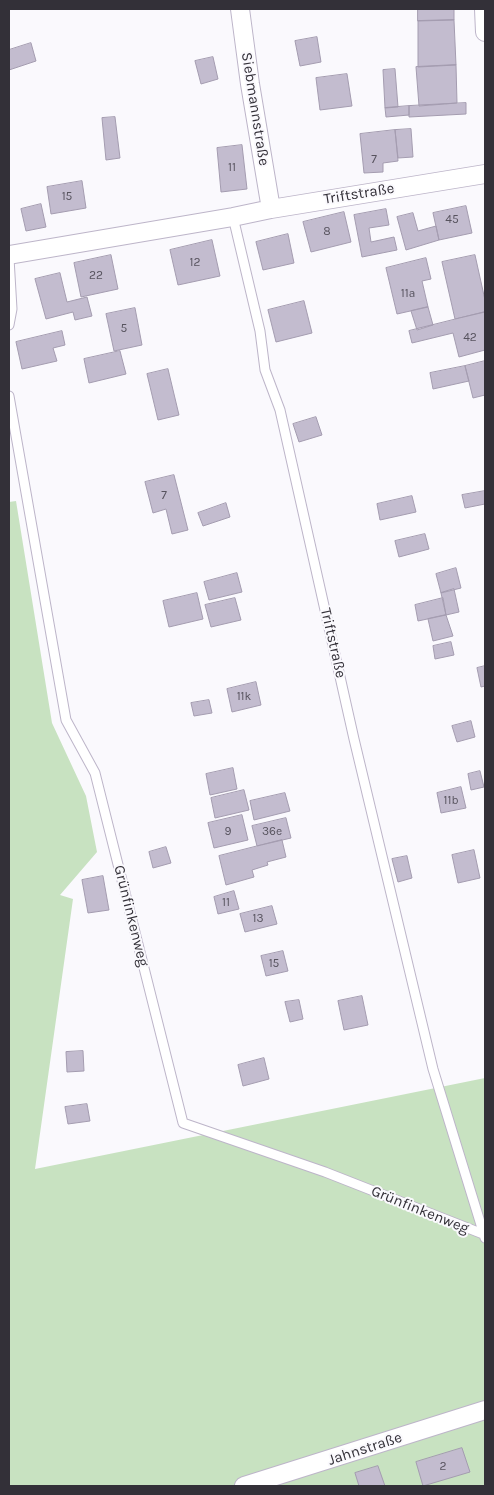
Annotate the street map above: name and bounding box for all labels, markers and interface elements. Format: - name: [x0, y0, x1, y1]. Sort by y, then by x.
- street label: Siebmannstraße: [237, 51, 273, 167]
- house number: 7: [371, 153, 377, 167]
- house number: 11: [228, 161, 236, 175]
- street label: Triftstraße: [322, 180, 396, 208]
- house number: 15: [62, 190, 72, 204]
- house number: 45: [445, 213, 459, 227]
- house number: 8: [323, 225, 331, 239]
- house number: 12: [190, 256, 200, 270]
- house number: 22: [89, 269, 103, 283]
- house number: 11a: [401, 287, 415, 301]
- house number: 5: [121, 322, 127, 336]
- house number: 42: [463, 331, 477, 345]
- house number: 7: [161, 489, 167, 503]
- street label: Triftstraße: [316, 606, 350, 680]
- house number: 11k: [237, 690, 251, 704]
- house number: 11b: [443, 794, 459, 808]
- house number: 9: [225, 825, 231, 839]
- house number: 36e: [262, 825, 282, 839]
- street label: Grünfinkenweg: [110, 863, 152, 969]
- house number: 11: [222, 896, 230, 910]
- house number: 13: [252, 912, 264, 926]
- house number: 15: [269, 957, 279, 971]
- street label: Grünfinkenweg: [368, 1182, 472, 1238]
- street label: Jahnstraße: [326, 1429, 404, 1469]
- house number: 2: [440, 1460, 446, 1474]

